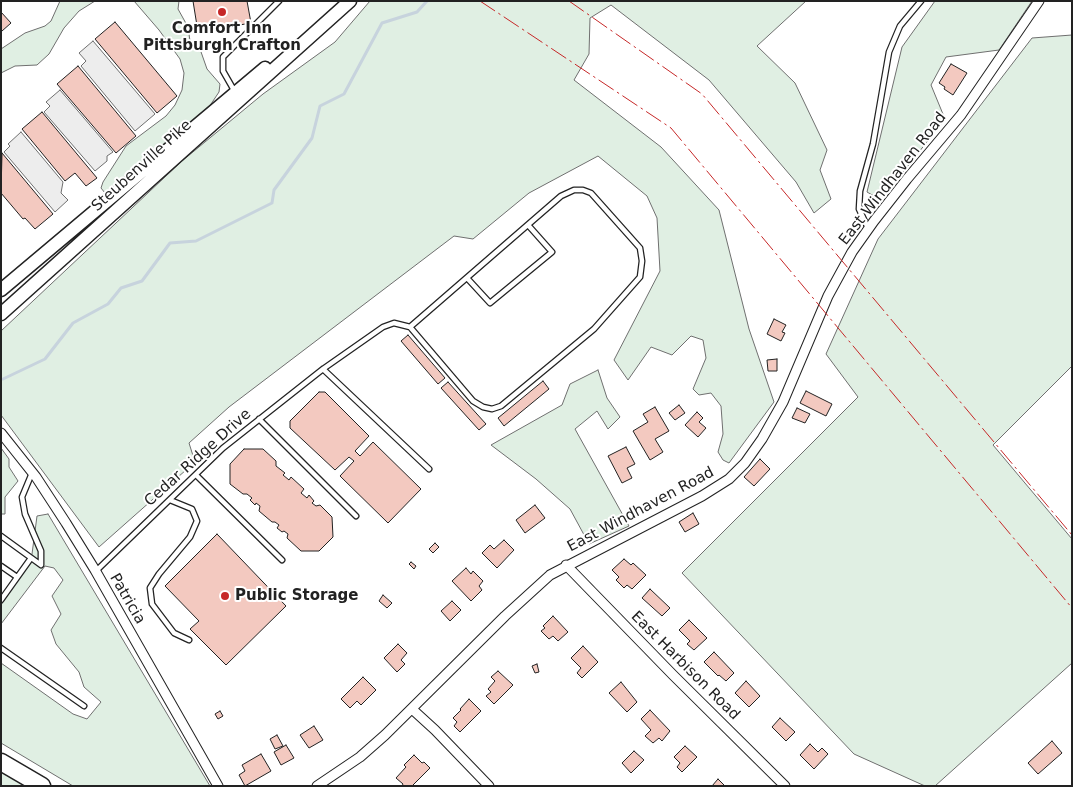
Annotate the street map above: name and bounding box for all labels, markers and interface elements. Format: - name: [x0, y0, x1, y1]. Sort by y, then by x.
- marker: Comfort Inn Pittsburgh Crafton: [216, 6, 228, 18]
- place label: Comfort Inn Pittsburgh Crafton: [143, 20, 301, 55]
- street label: East Windhaven Road: [836, 109, 950, 249]
- street label: Steubenville Pike: [88, 116, 196, 216]
- street label: Cedar Ridge Drive: [141, 405, 255, 511]
- street label: East Windhaven Road: [565, 464, 717, 556]
- street label: Patricia: [105, 571, 149, 627]
- place label: Public Storage: [235, 587, 359, 605]
- marker: Public Storage: [219, 590, 231, 602]
- street label: East Harbison Road: [627, 608, 743, 724]

